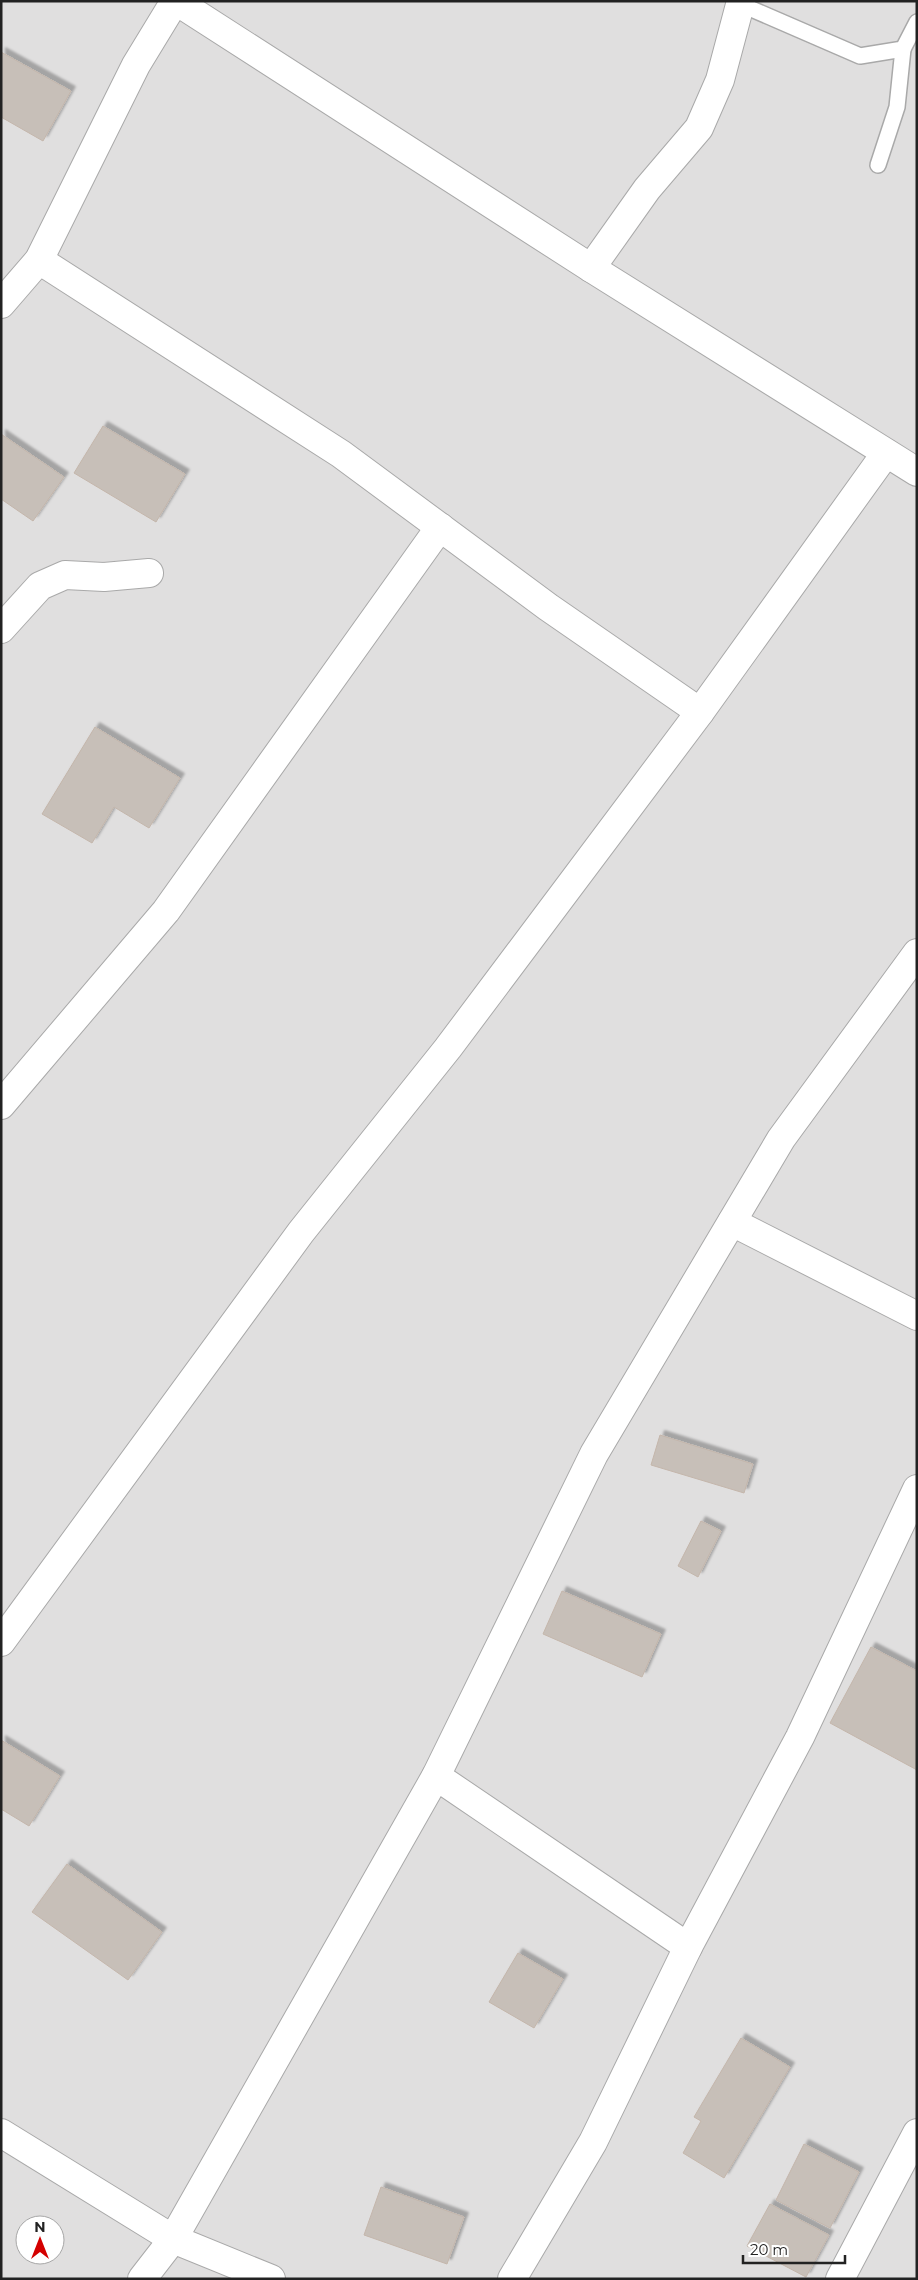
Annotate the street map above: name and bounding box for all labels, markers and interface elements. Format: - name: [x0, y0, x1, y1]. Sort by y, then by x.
- north arrow: [15, 2215, 65, 2265]
- text: N: [34, 2218, 46, 2236]
- scale bar: [743, 2232, 846, 2264]
- text: 20 m: [750, 2240, 788, 2259]

